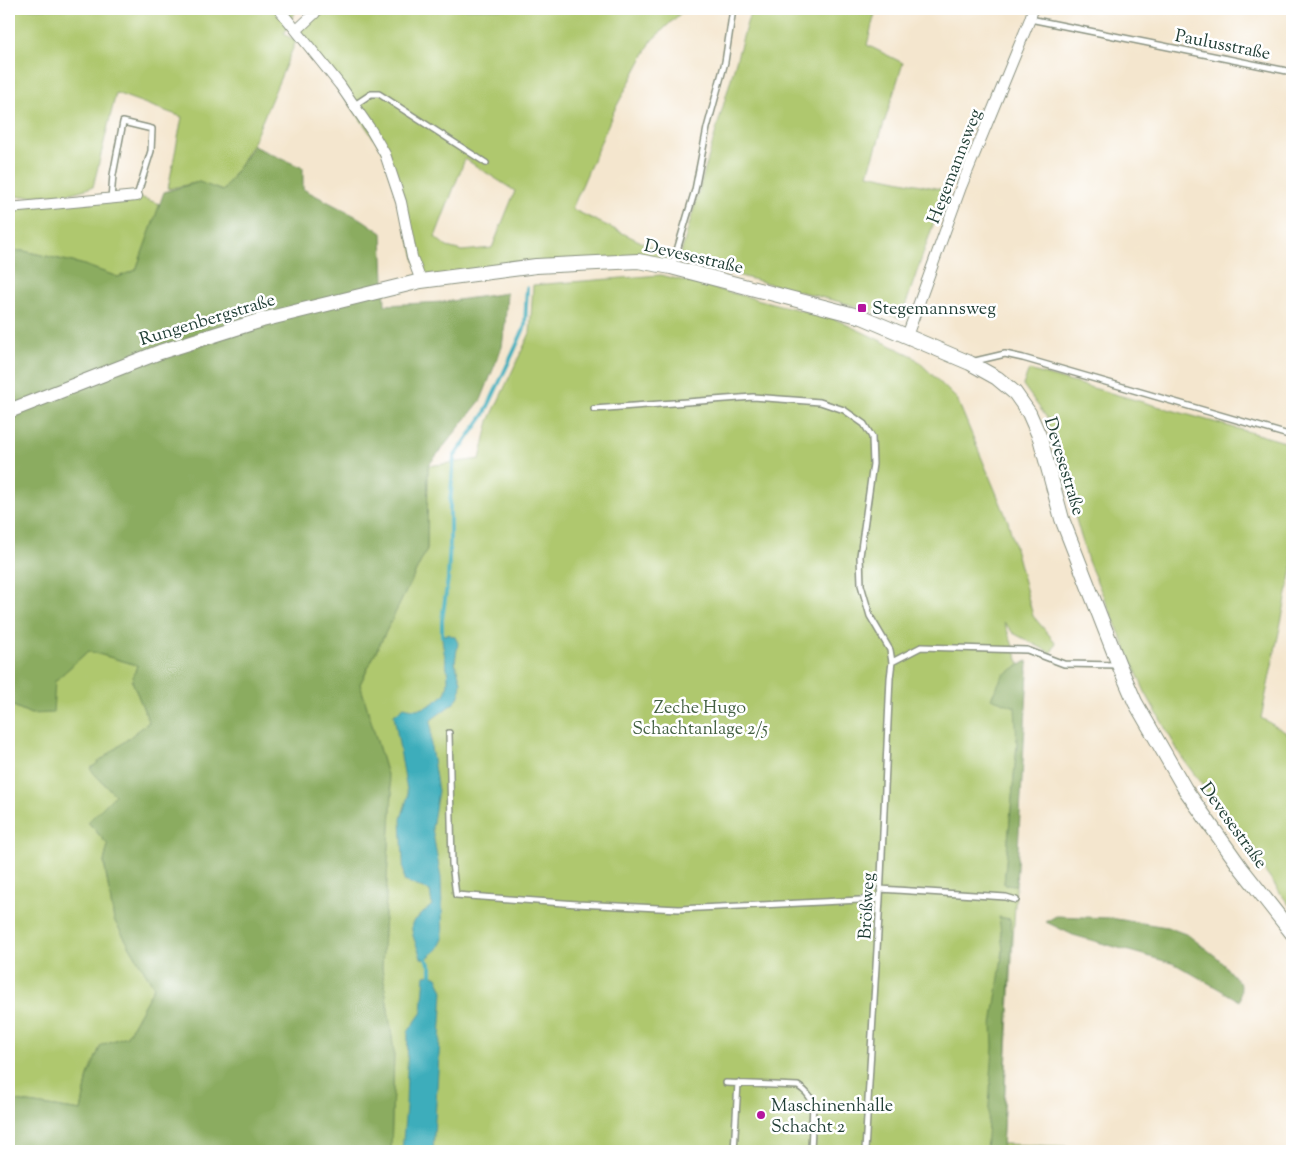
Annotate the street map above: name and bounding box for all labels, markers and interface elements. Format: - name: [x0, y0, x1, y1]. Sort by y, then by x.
- street label: Paulusstraße: [1173, 24, 1273, 68]
- street label: Hegemannsweg: [922, 105, 990, 228]
- street label: Devesestraße: [641, 234, 746, 282]
- street label: Rungenbergstraße: [137, 288, 279, 354]
- place label: Stegemannsweg: [872, 297, 996, 323]
- marker: Stegemannsweg: [856, 302, 868, 314]
- street label: Devesestraße: [1036, 414, 1090, 519]
- park label: Zeche Hugo Schachtanlage 2/5: [632, 696, 768, 743]
- street label: Devesestraße: [1192, 778, 1273, 875]
- street label: Brößweg: [853, 872, 883, 940]
- place label: Maschinenhalle Schacht 2: [771, 1094, 893, 1141]
- marker: Maschinenhalle Schacht 2: [755, 1109, 767, 1121]

